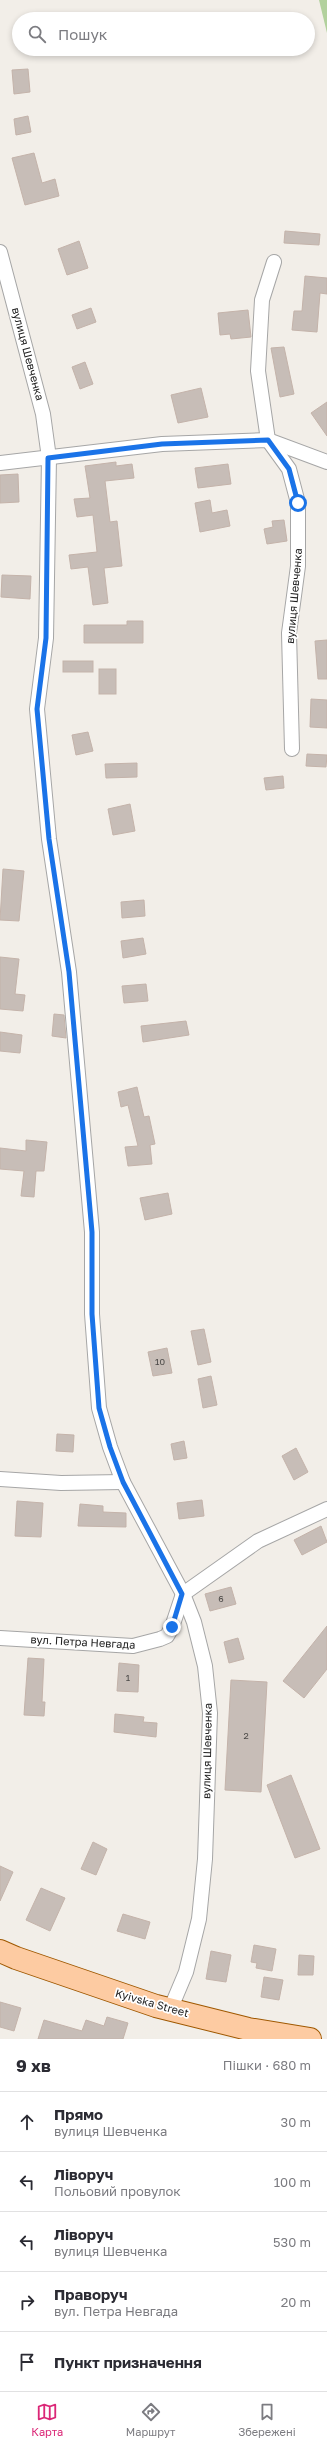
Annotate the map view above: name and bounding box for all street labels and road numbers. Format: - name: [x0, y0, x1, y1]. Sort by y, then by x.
- street label: вулиця Шевченка: [10, 306, 47, 402]
- street label: вулиця Шевченка: [283, 548, 304, 644]
- street label: вул. Петра Невгада: [30, 1632, 136, 1651]
- street label: вулиця Шевченка: [199, 1703, 214, 1799]
- street label: Kyivska Street: [114, 1986, 190, 2019]

